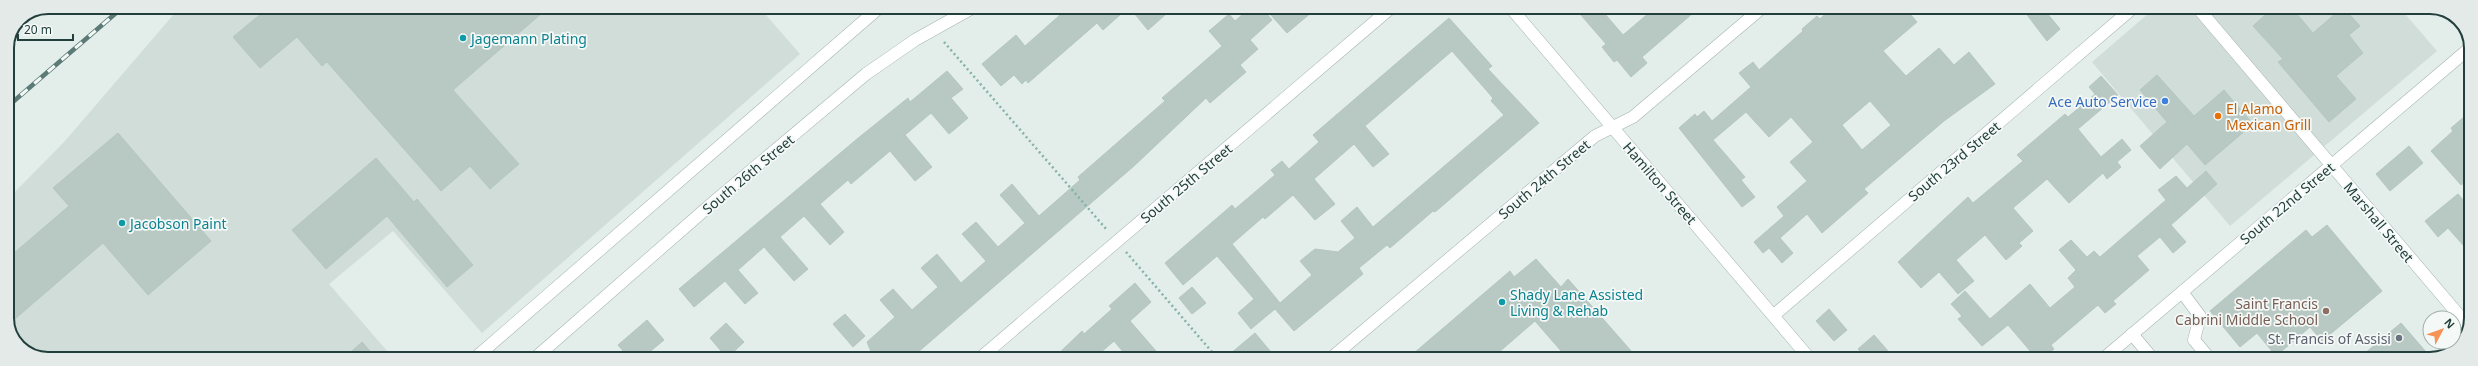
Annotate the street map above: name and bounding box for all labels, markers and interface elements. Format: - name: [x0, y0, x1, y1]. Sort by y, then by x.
- scale bar: [18, 16, 73, 42]
- text: 20 m: [24, 21, 52, 38]
- place label: Jagemann Plating: [469, 29, 587, 48]
- marker: Jagemann Plating: [458, 33, 468, 43]
- place label: Ace Auto Service: [2048, 92, 2157, 111]
- marker: Ace Auto Service: [2160, 96, 2170, 106]
- place label: El Alamo Mexican Grill: [2226, 99, 2311, 134]
- marker: El Alamo Mexican Grill: [2213, 111, 2223, 121]
- street label: South 23rd Street: [1904, 117, 2004, 205]
- street label: South 26th Street: [698, 130, 798, 218]
- street label: South 24th Street: [1494, 135, 1594, 223]
- street label: Hamilton Street: [1619, 138, 1701, 228]
- street label: South 25th Street: [1136, 139, 1236, 227]
- street label: South 22nd Street: [2236, 158, 2338, 248]
- street label: Marshall Street: [2340, 178, 2418, 266]
- place label: Jacobson Paint: [128, 214, 227, 233]
- marker: Jacobson Paint: [117, 218, 127, 228]
- place label: Shady Lane Assisted Living & Rehab: [1510, 285, 1643, 320]
- place label: Saint Francis Cabrini Middle School: [2175, 294, 2318, 329]
- marker: Shady Lane Assisted Living & Rehab: [1497, 297, 1507, 307]
- marker: Saint Francis Cabrini Middle School: [2321, 306, 2331, 316]
- north arrow: [2422, 310, 2462, 350]
- text: N: [2441, 315, 2459, 331]
- place label: St. Francis of Assisi: [2268, 329, 2391, 348]
- marker: St. Francis of Assisi: [2394, 333, 2404, 343]

